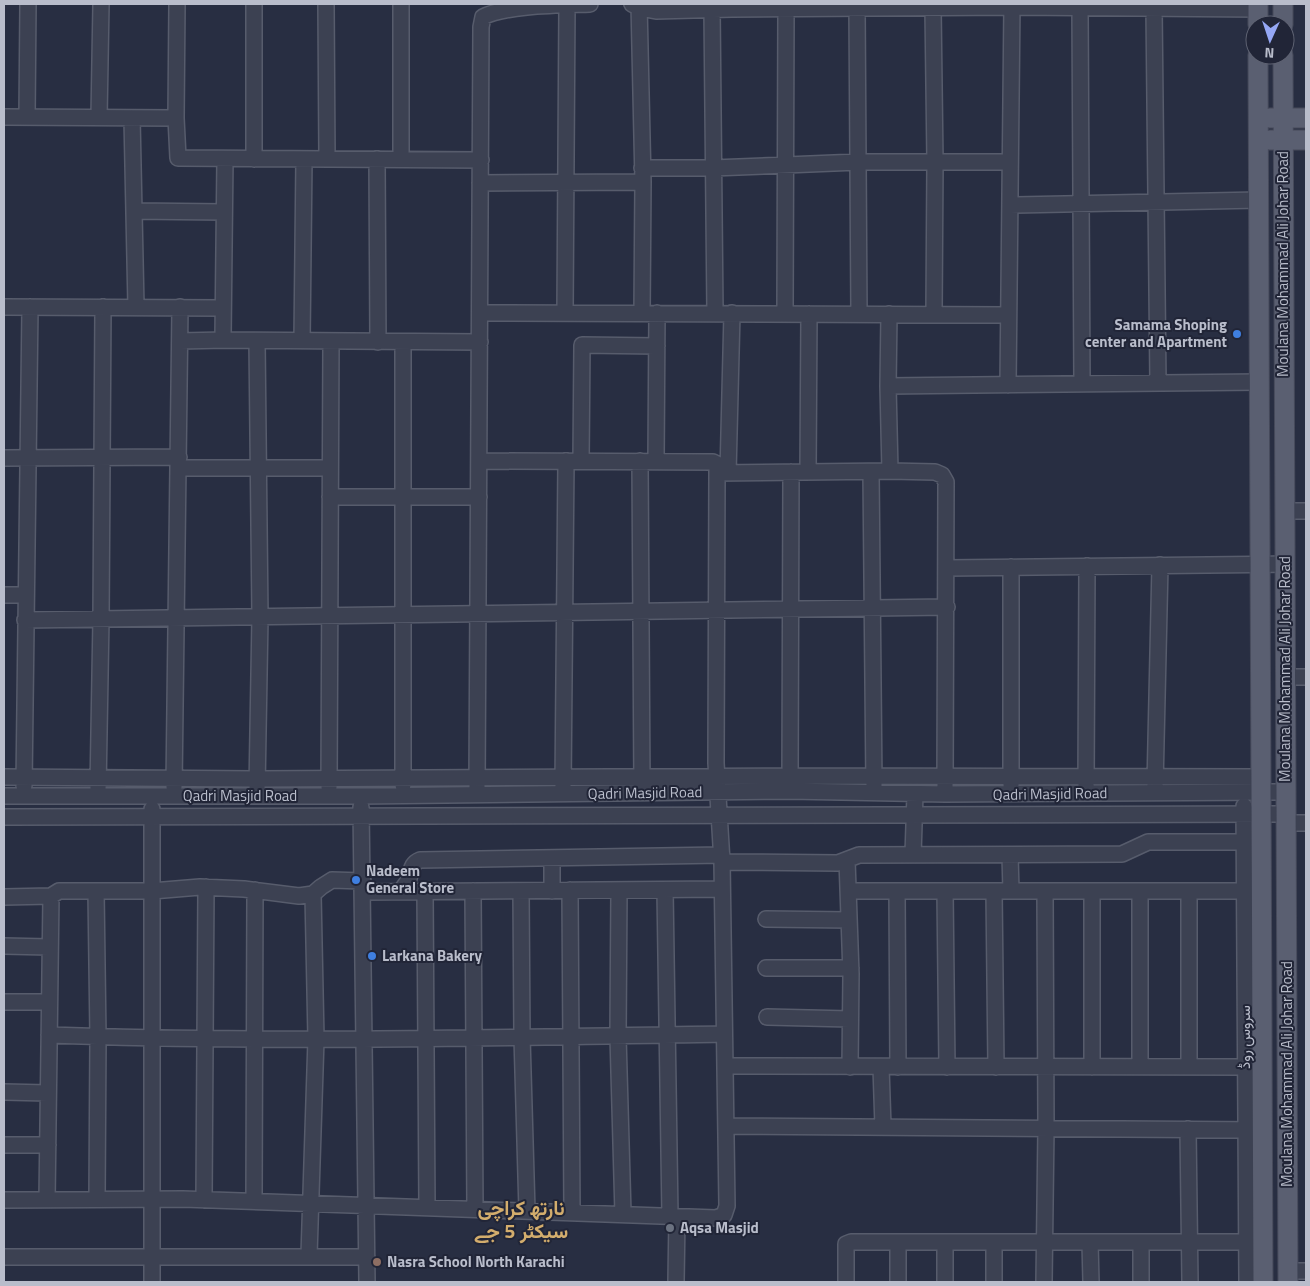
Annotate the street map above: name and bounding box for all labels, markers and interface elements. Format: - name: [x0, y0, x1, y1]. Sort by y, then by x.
- north arrow: [1245, 15, 1295, 65]
- text: N: [1264, 43, 1275, 64]
- street label: Moulana Mohammad Ali Johar Road: [1271, 151, 1294, 377]
- place label: Samama Shoping center and Apartment: [1085, 313, 1228, 353]
- marker: Samama Shoping center and Apartment: [1231, 328, 1243, 340]
- street label: Moulana Mohammad Ali Johar Road: [1273, 556, 1296, 782]
- street label: Qadri Masjid Road: [588, 780, 702, 805]
- street label: Qadri Masjid Road: [993, 781, 1107, 806]
- street label: Qadri Masjid Road: [183, 784, 297, 807]
- place label: Nadeem General Store: [366, 859, 454, 899]
- marker: Nadeem General Store: [350, 874, 362, 886]
- place label: Larkana Bakery: [382, 944, 483, 967]
- marker: Larkana Bakery: [366, 950, 378, 962]
- street label: Moulana Mohammad Ali Johar Road: [1275, 961, 1298, 1187]
- street label: سروس روڈ: [1233, 1005, 1256, 1069]
- district label: نارتھ کراچی سیکٹر 5 جے: [474, 1192, 568, 1246]
- place label: Aqsa Masjid: [680, 1216, 759, 1239]
- marker: Aqsa Masjid: [664, 1222, 676, 1234]
- place label: Nasra School North Karachi: [387, 1250, 565, 1273]
- marker: Nasra School North Karachi: [371, 1256, 383, 1268]

